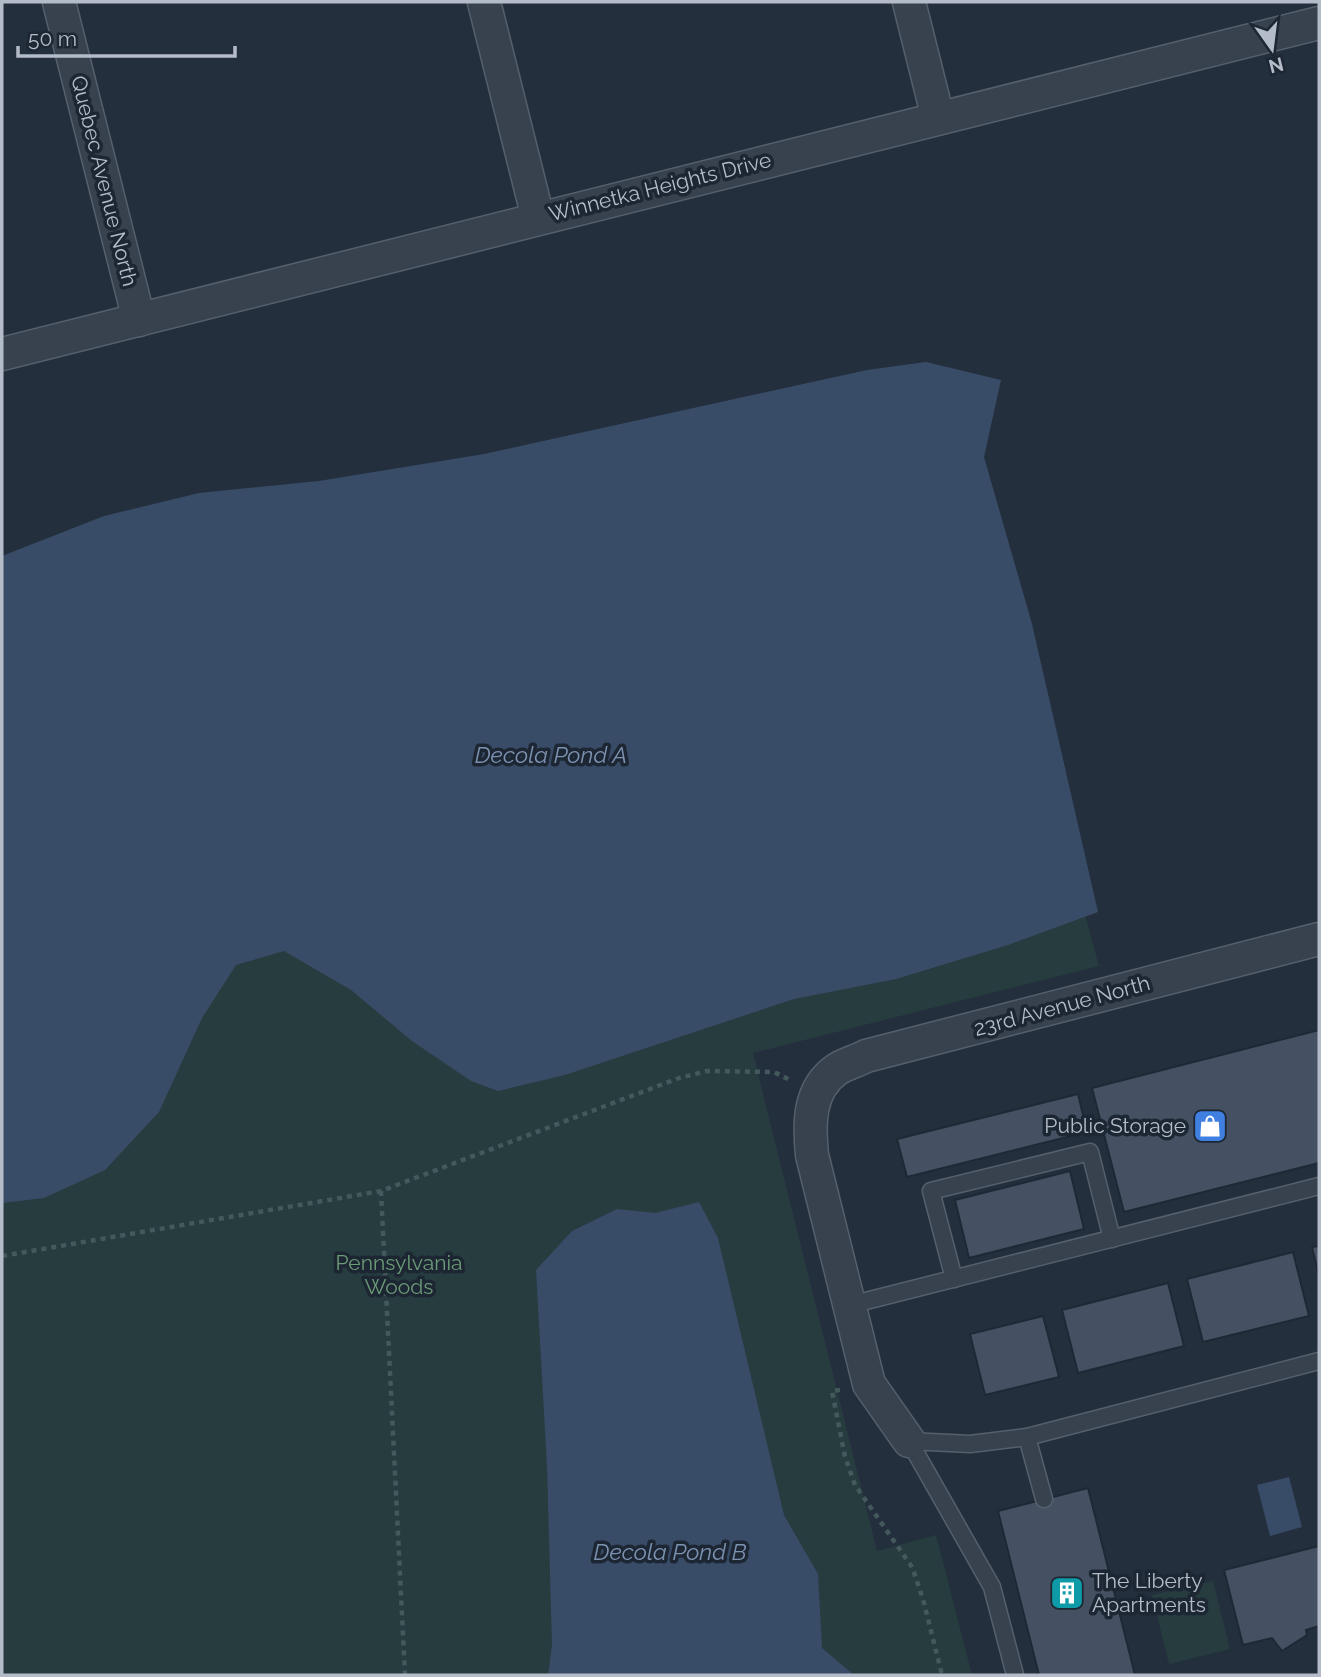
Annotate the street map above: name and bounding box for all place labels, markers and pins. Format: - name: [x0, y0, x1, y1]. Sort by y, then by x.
- shop icon: Public Storage: [1191, 1107, 1229, 1145]
- place label: Public Storage: [1044, 1113, 1186, 1138]
- place label: The Liberty Apartments: [1092, 1568, 1206, 1617]
- building icon: The Liberty Apartments: [1048, 1574, 1086, 1612]

